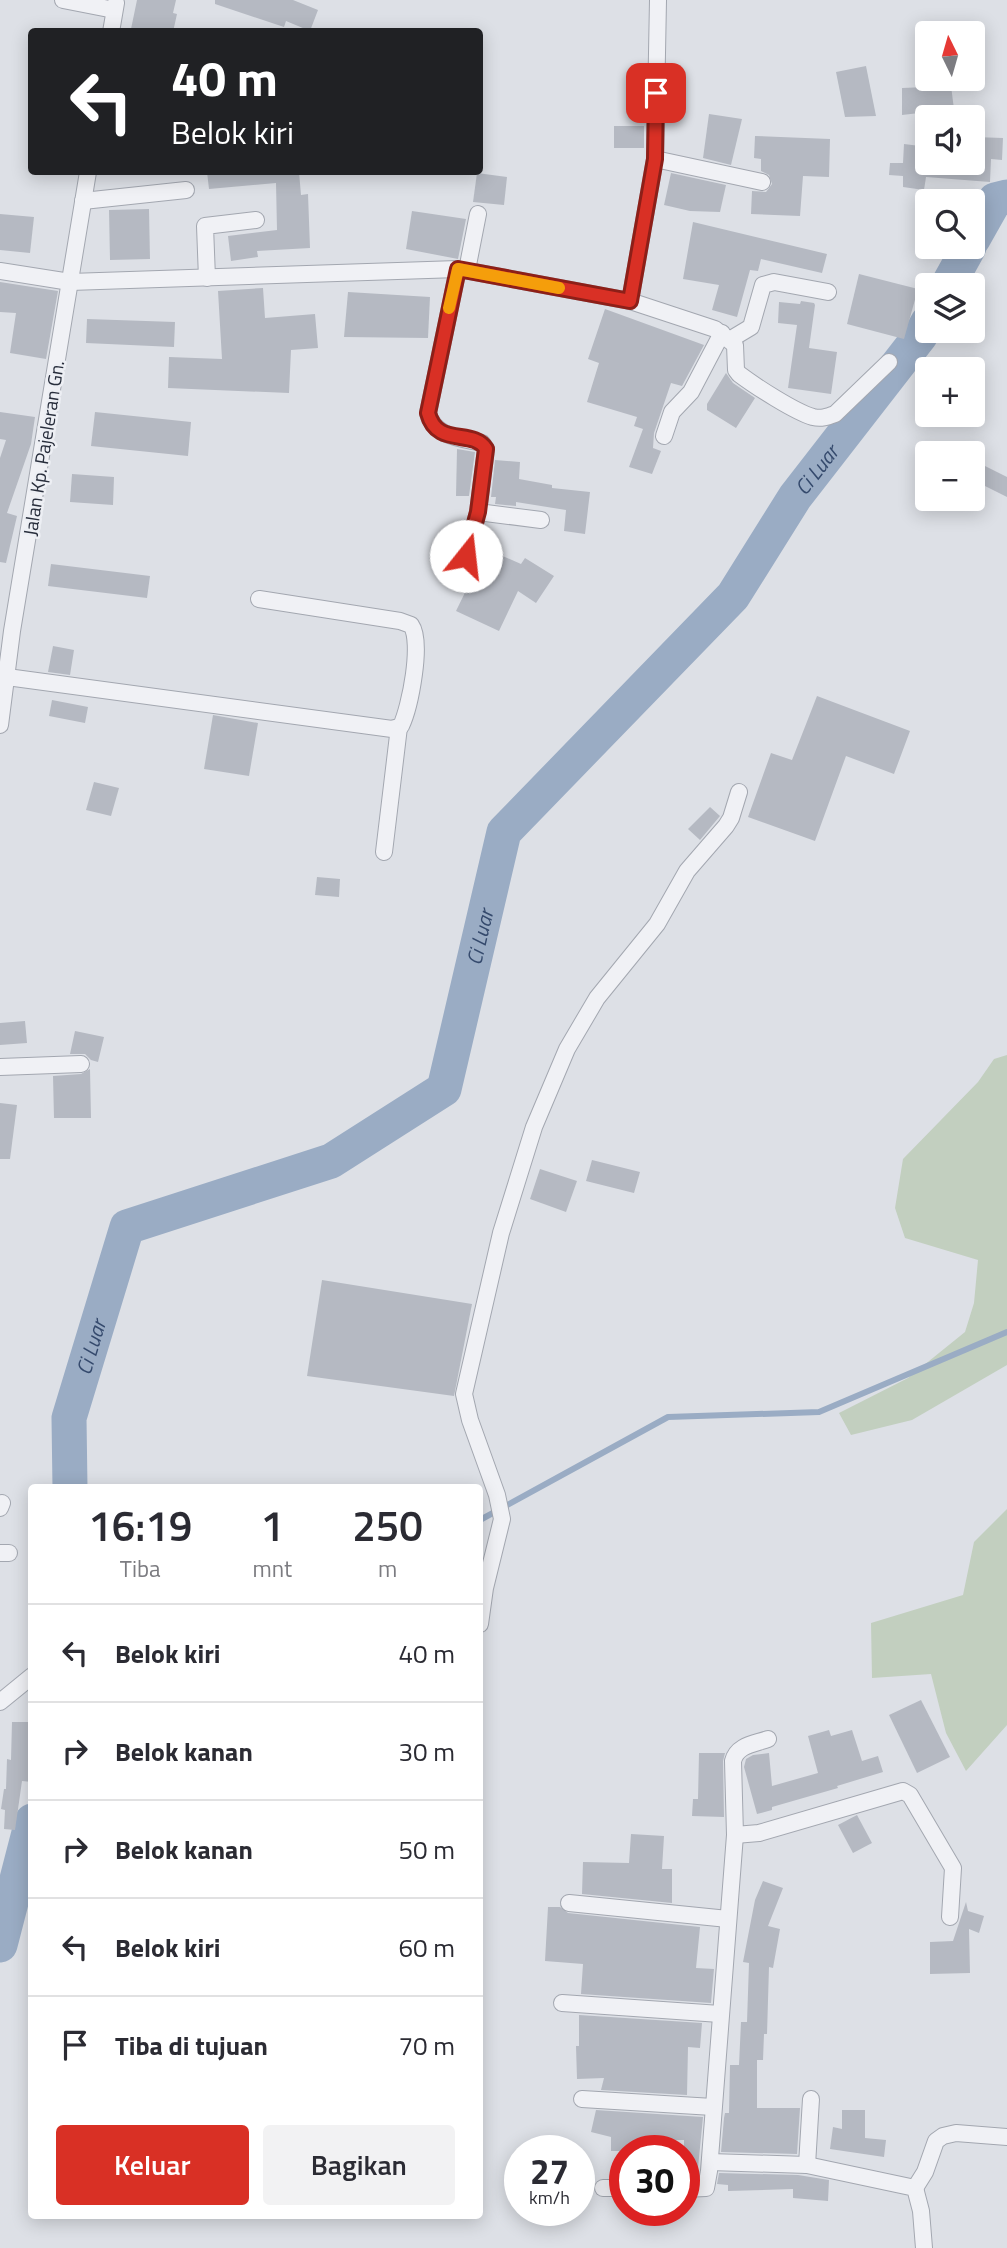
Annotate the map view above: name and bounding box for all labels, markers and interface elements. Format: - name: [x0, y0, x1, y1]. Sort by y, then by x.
- north arrow: [915, 21, 985, 91]
- map controls: [915, 21, 985, 511]
- text: 40 m: [171, 40, 278, 115]
- icon: left: [56, 56, 147, 147]
- pin: [626, 63, 686, 123]
- icon: arrive: [637, 74, 675, 112]
- button: sound: [915, 105, 985, 175]
- text: Belok kiri: [171, 108, 294, 156]
- button: search: [915, 189, 985, 259]
- button: layers: [915, 273, 985, 343]
- button: +: [915, 357, 985, 427]
- street label: Jalan Kp. Pajeleran Gn.: [15, 358, 71, 538]
- water label: Ci Luar: [786, 436, 847, 502]
- button: −: [915, 441, 985, 511]
- position arrow: [429, 519, 503, 593]
- water label: Ci Luar: [458, 904, 502, 968]
- water label: Ci Luar: [67, 1313, 115, 1379]
- text: 16:19: [88, 1493, 192, 1557]
- text: 1: [261, 1493, 284, 1557]
- text: 250: [352, 1493, 423, 1557]
- text: Tiba: [120, 1551, 161, 1586]
- text: mnt: [252, 1551, 292, 1586]
- text: m: [378, 1551, 397, 1586]
- icon: left: [56, 1634, 94, 1672]
- text: Belok kiri: [115, 1634, 221, 1673]
- text: 40 m: [398, 1634, 455, 1673]
- icon: right: [56, 1732, 94, 1770]
- text: Belok kanan: [115, 1732, 253, 1771]
- text: 30 m: [398, 1732, 455, 1771]
- icon: right: [56, 1830, 94, 1868]
- text: Belok kanan: [115, 1830, 253, 1869]
- text: 50 m: [398, 1830, 455, 1869]
- icon: left: [56, 1928, 94, 1966]
- text: Belok kiri: [115, 1928, 221, 1967]
- text: 60 m: [398, 1928, 455, 1967]
- icon: arrive: [56, 2026, 94, 2064]
- text: Tiba di tujuan: [115, 2026, 268, 2065]
- text: 70 m: [398, 2026, 455, 2065]
- button: Keluar: [56, 2125, 249, 2205]
- button: Bagikan: [263, 2125, 455, 2205]
- speed limit sign: 30: [609, 2135, 700, 2226]
- text: 27: [530, 2144, 569, 2198]
- text: km/h: [529, 2184, 570, 2211]

